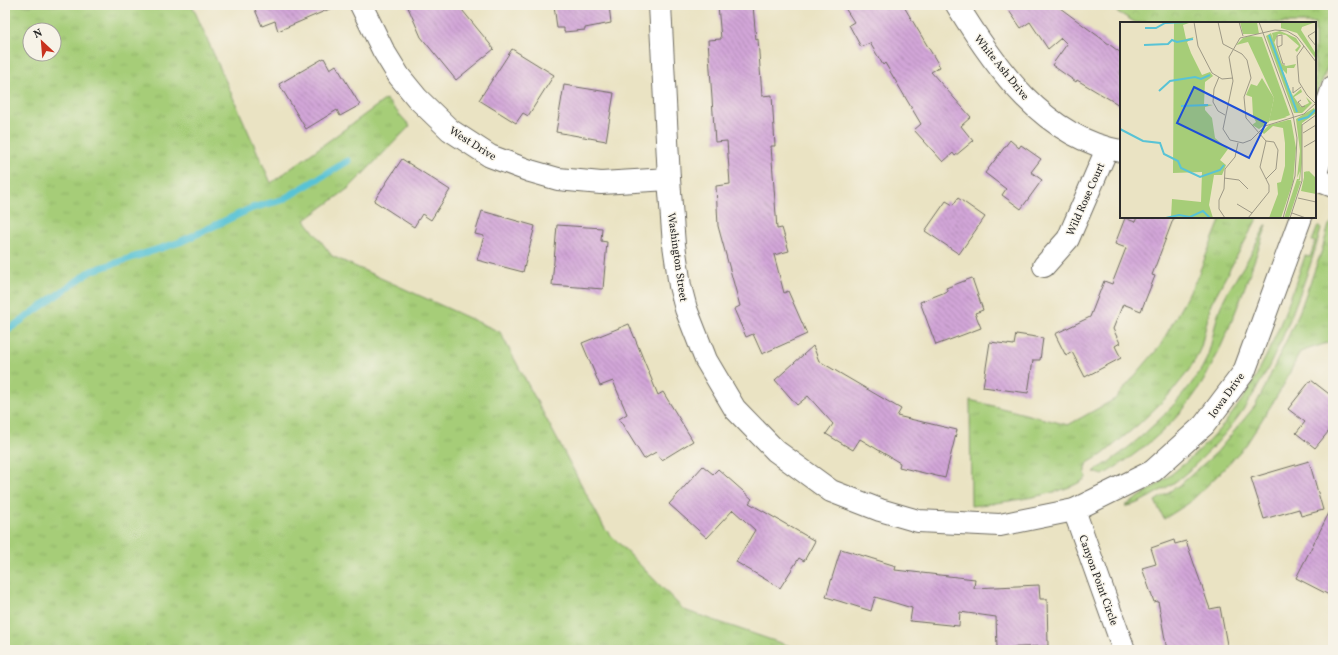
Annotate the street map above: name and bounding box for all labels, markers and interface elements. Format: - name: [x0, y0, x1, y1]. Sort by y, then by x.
- north arrow: [22, 22, 62, 62]
- inset map: [1120, 22, 1316, 218]
- text: N: [31, 26, 45, 43]
- street label: White Ash Drive: [970, 32, 1032, 104]
- street label: West Drive: [446, 124, 499, 165]
- street label: Wild Rose Court: [1064, 160, 1109, 239]
- street label: Washington Street: [663, 212, 690, 303]
- street label: Iowa Drive: [1206, 370, 1249, 422]
- street label: Canyon Point Circle: [1074, 533, 1121, 628]

